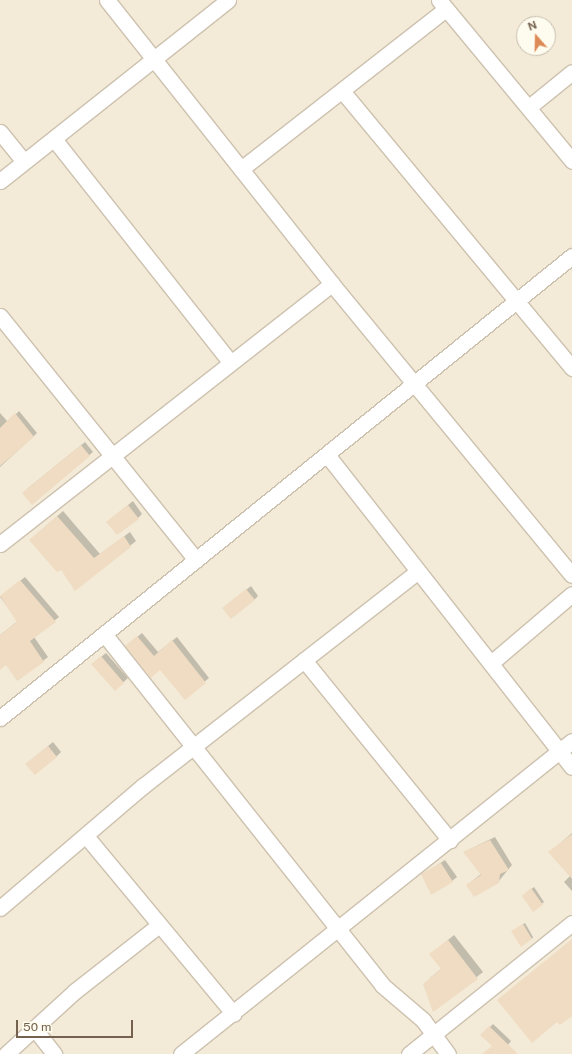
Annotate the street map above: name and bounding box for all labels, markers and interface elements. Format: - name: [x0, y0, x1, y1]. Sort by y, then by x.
- north arrow: [516, 16, 556, 56]
- text: N: [526, 19, 538, 33]
- scale bar: [18, 1012, 135, 1038]
- text: 50 m: [23, 1020, 51, 1034]

